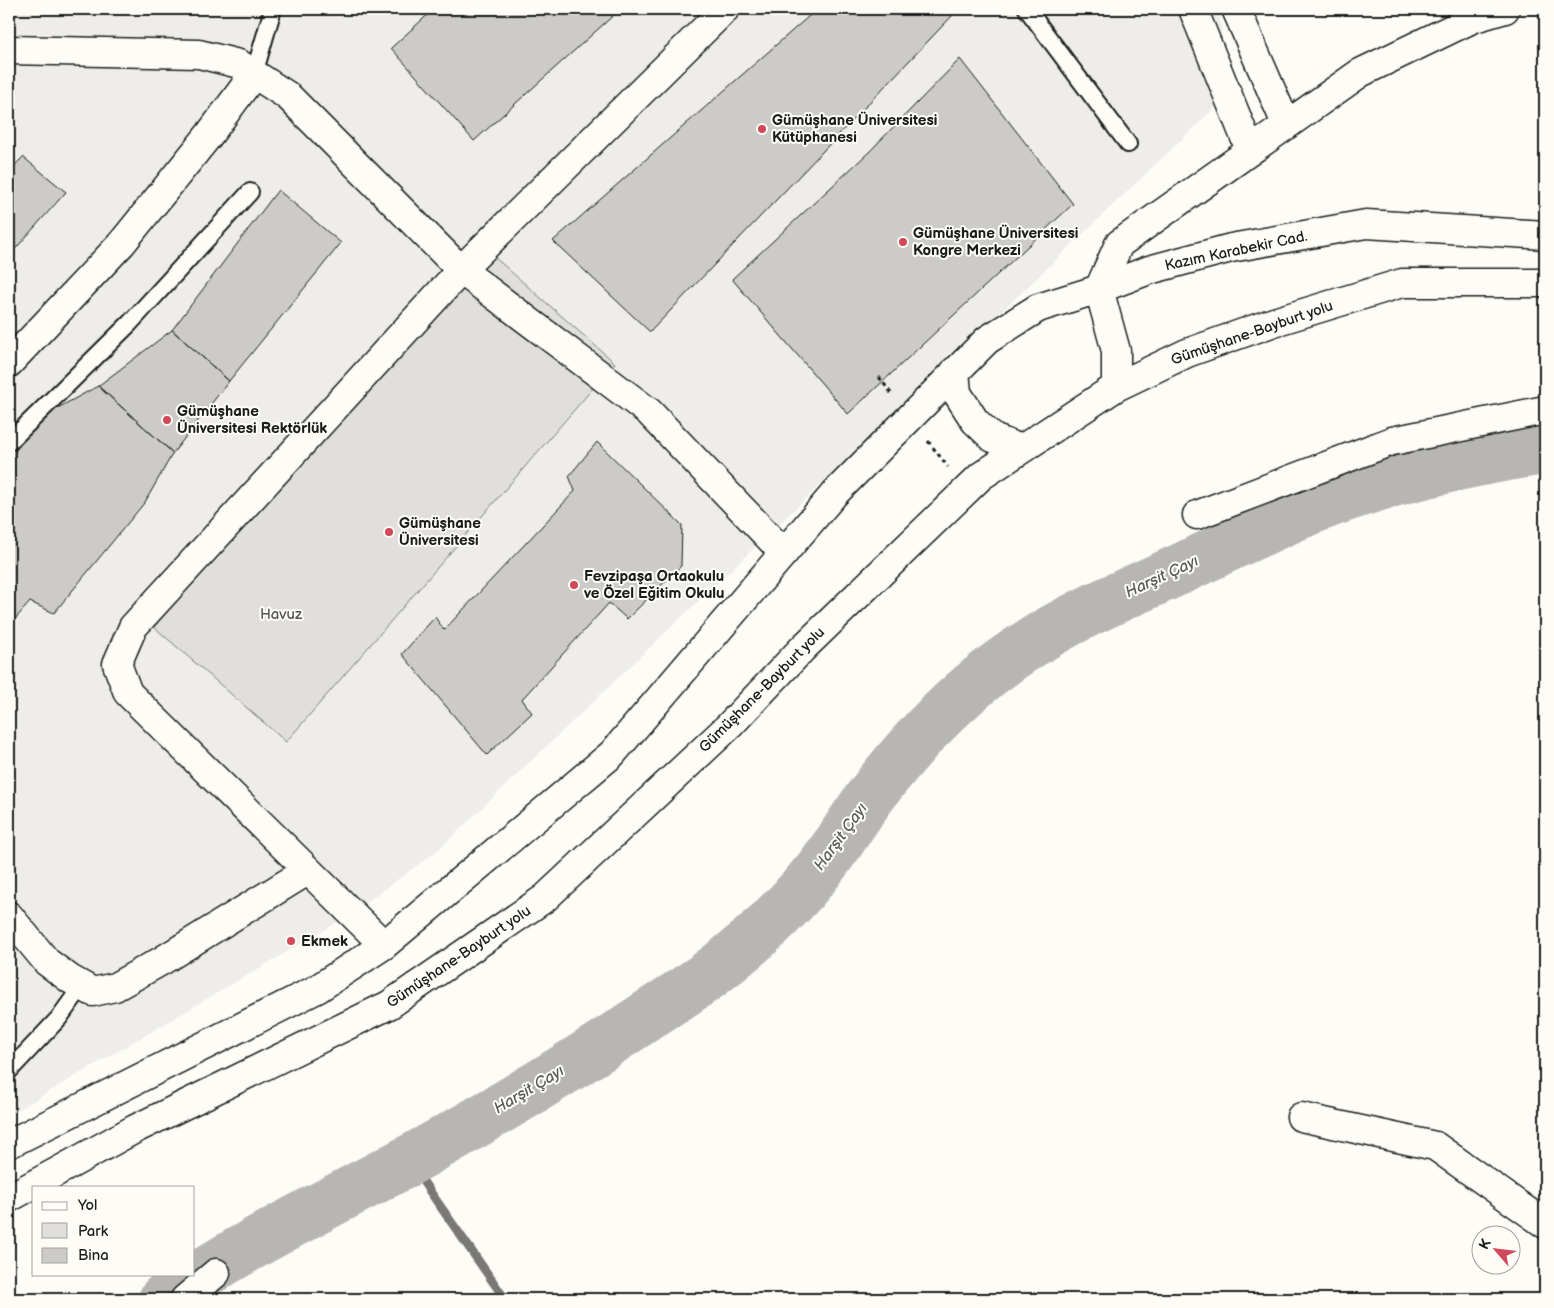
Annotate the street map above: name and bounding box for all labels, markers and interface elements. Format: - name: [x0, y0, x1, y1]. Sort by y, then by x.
- place label: Gümüşhane Üniversitesi Kütüphanesi: [772, 111, 938, 147]
- marker: Gümüşhane Üniversitesi Kütüphanesi: [756, 123, 768, 135]
- place label: Gümüşhane Üniversitesi Kongre Merkezi: [913, 224, 1079, 260]
- street label: Kazım Karabekir Cad.: [1163, 227, 1309, 275]
- marker: Gümüşhane Üniversitesi Kongre Merkezi: [897, 236, 909, 248]
- street label: Gümüşhane-Bayburt yolu: [1169, 296, 1335, 370]
- place label: Gümüşhane Üniversitesi Rektörlük: [177, 402, 327, 438]
- marker: Gümüşhane Üniversitesi Rektörlük: [161, 414, 173, 426]
- place label: Gümüşhane Üniversitesi: [399, 514, 481, 550]
- marker: Gümüşhane Üniversitesi: [383, 526, 395, 538]
- water label: Harşit Çayı: [1122, 552, 1202, 602]
- place label: Fevzipaşa Ortaokulu ve Özel Eğitim Okulu: [583, 567, 724, 603]
- marker: Fevzipaşa Ortaokulu ve Özel Eğitim Okulu: [568, 579, 580, 591]
- park label: Havuz: [260, 605, 303, 624]
- street label: Gümüşhane-Bayburt yolu: [695, 623, 829, 757]
- water label: Harşit Çayı: [810, 799, 872, 874]
- street label: Gümüşhane-Bayburt yolu: [383, 902, 535, 1012]
- place label: Ekmek: [301, 932, 348, 951]
- marker: Ekmek: [285, 935, 297, 947]
- water label: Harşit Çayı: [490, 1062, 568, 1118]
- legend: [32, 1186, 195, 1276]
- text: Yol: [77, 1196, 97, 1215]
- text: Park: [78, 1222, 109, 1241]
- north arrow: [1472, 1226, 1522, 1276]
- text: K: [1475, 1236, 1495, 1252]
- text: Bina: [78, 1246, 109, 1265]

